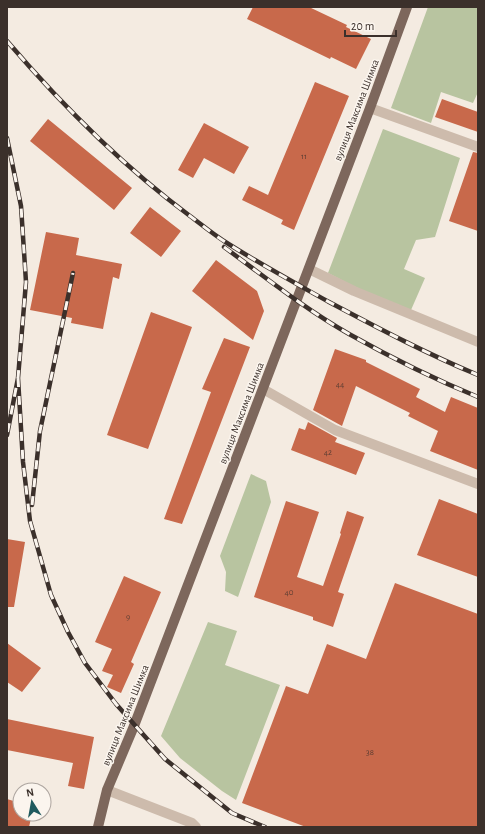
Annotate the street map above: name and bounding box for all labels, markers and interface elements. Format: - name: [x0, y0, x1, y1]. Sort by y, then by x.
- scale bar: [345, 12, 396, 38]
- text: 20 m: [351, 20, 374, 32]
- street label: вулиця Максима Шимка: [332, 58, 381, 162]
- house number: 11: [301, 152, 307, 161]
- street label: вулиця Максима Шимка: [217, 361, 266, 465]
- house number: 44: [336, 380, 345, 389]
- house number: 42: [324, 448, 332, 457]
- house number: 40: [284, 588, 294, 597]
- house number: 9: [126, 613, 130, 622]
- street label: вулиця Максима Шимка: [100, 663, 151, 767]
- house number: 38: [366, 748, 374, 757]
- north arrow: [12, 782, 52, 822]
- text: N: [25, 787, 35, 799]

